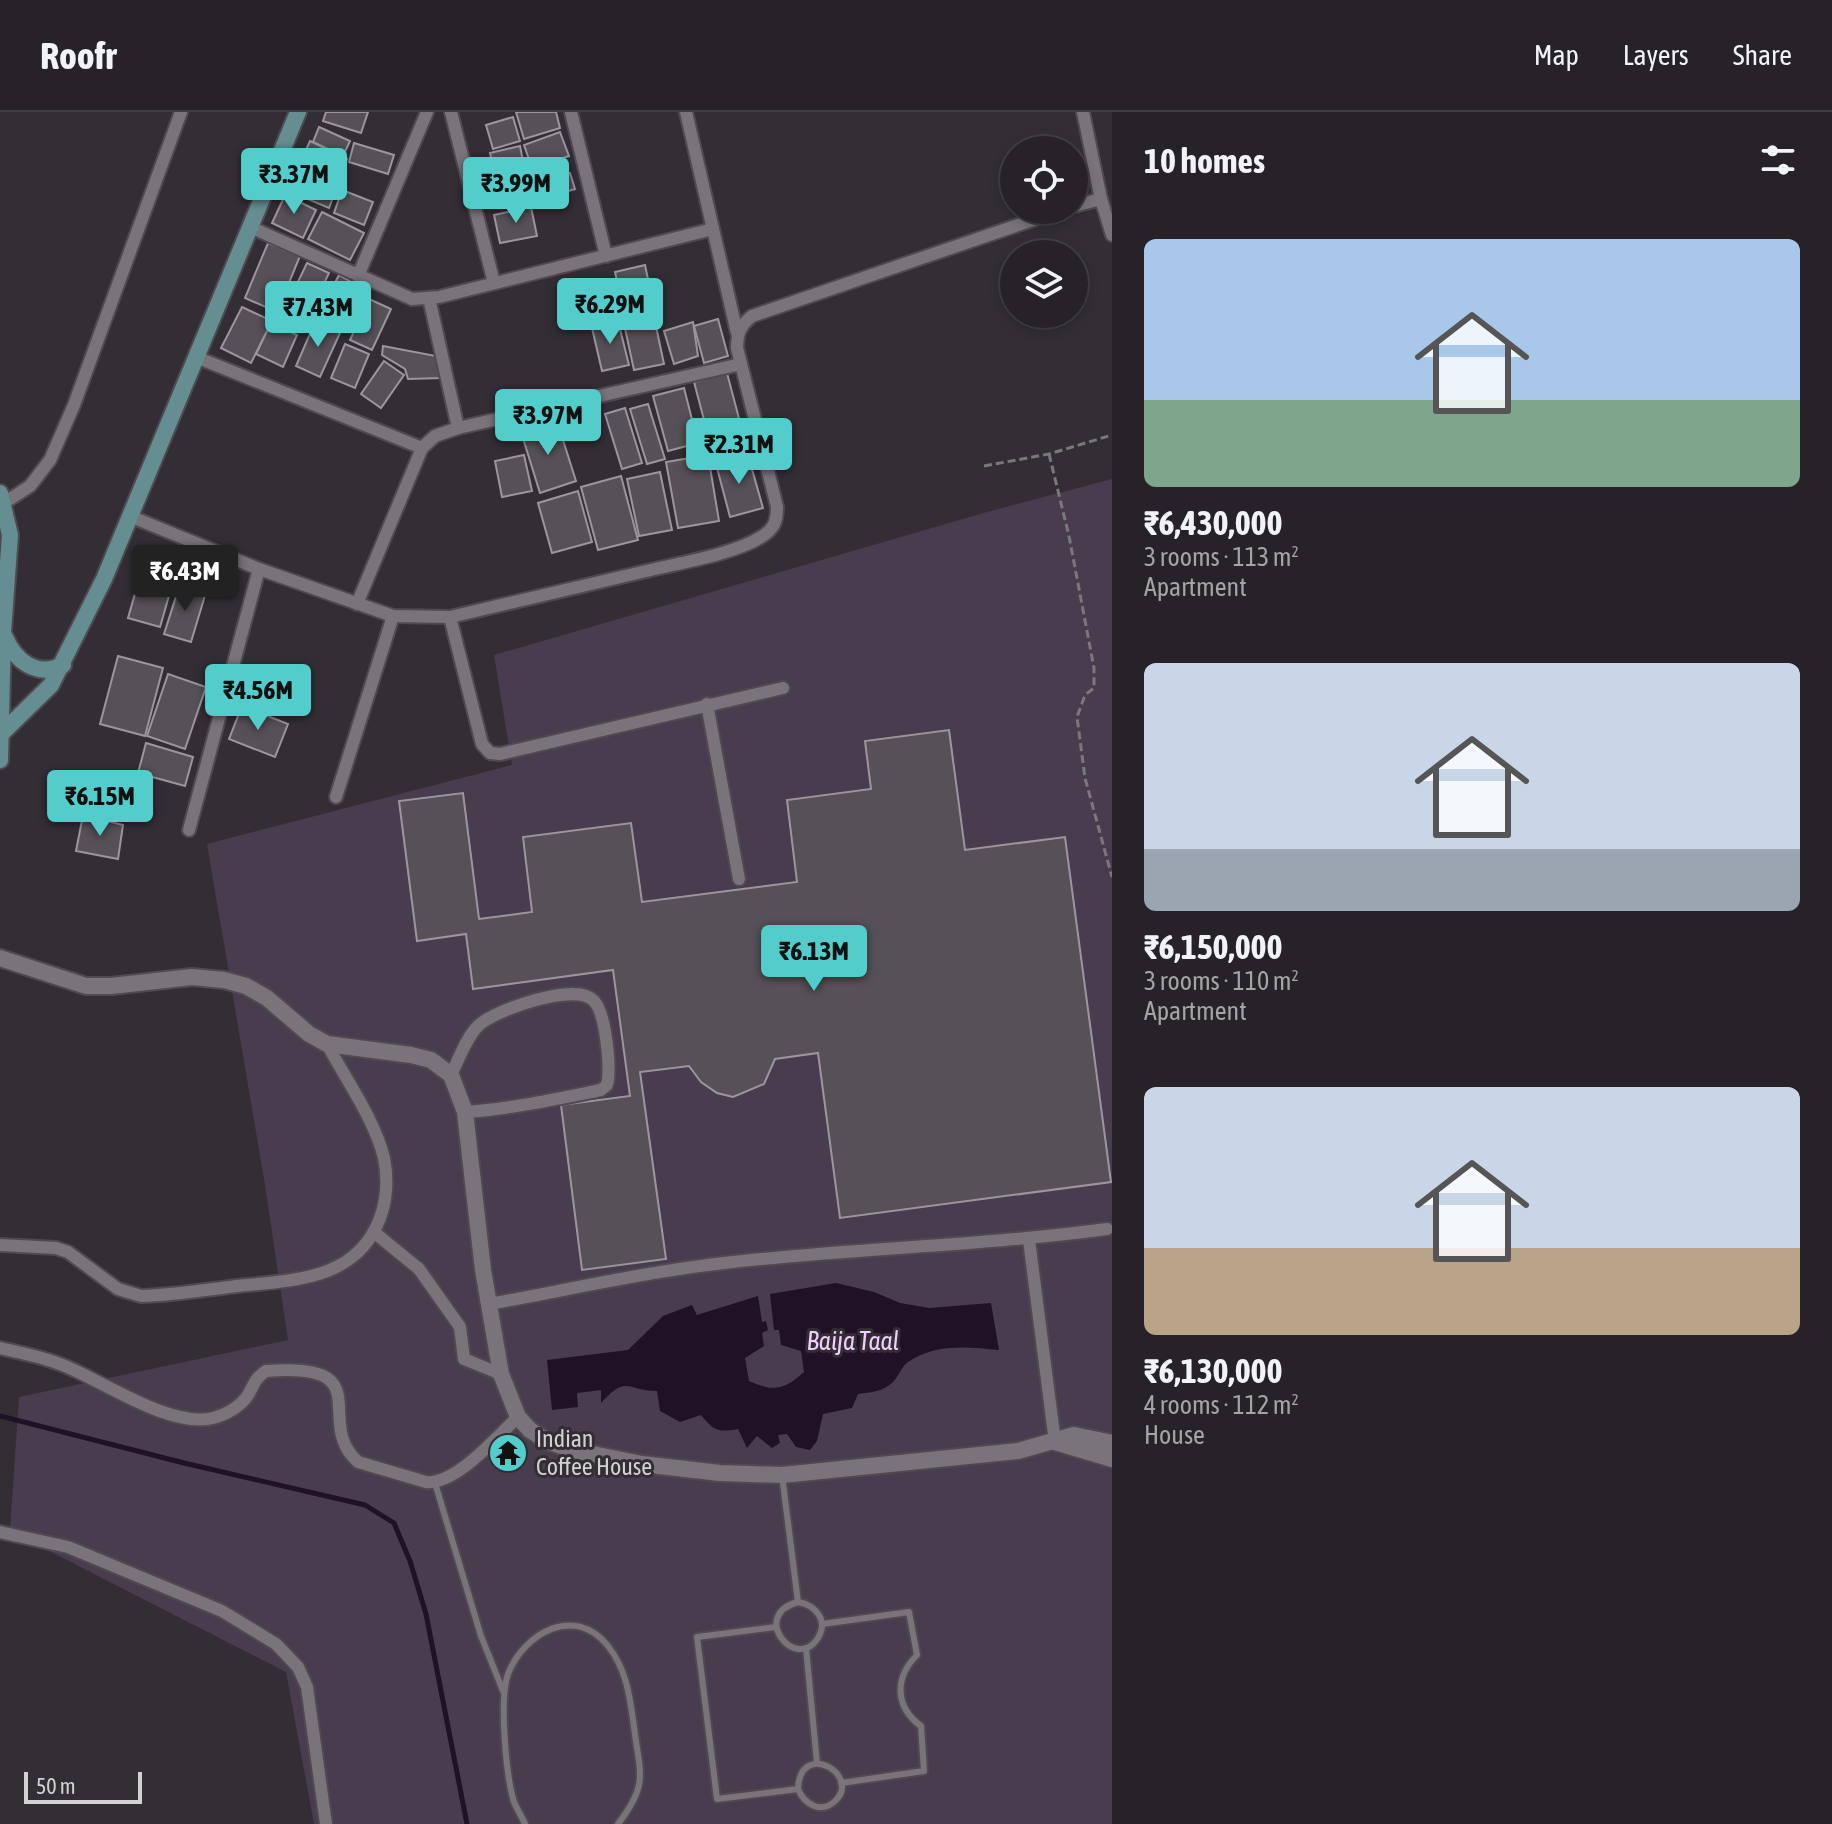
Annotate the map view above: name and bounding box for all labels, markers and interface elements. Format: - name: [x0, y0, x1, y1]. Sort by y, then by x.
- text: Roofr: [40, 34, 116, 77]
- text: Map: [1534, 39, 1579, 71]
- text: Layers: [1623, 39, 1689, 71]
- text: Share: [1733, 39, 1792, 71]
- map controls: [1000, 136, 1088, 328]
- button: locate: [1000, 136, 1088, 224]
- icon: filters: [1756, 138, 1800, 182]
- text: 10 homes: [1144, 141, 1265, 180]
- pin: ₹3.37M: [229, 148, 359, 216]
- pin: ₹3.99M: [451, 157, 581, 225]
- text: ₹3.37M: [259, 159, 329, 189]
- text: ₹3.99M: [481, 168, 551, 198]
- button: layers: [1000, 240, 1088, 328]
- pin: ₹6.29M: [545, 278, 675, 346]
- pin: ₹7.43M: [253, 281, 383, 349]
- text: ₹6.29M: [575, 289, 645, 319]
- icon: home: [1400, 291, 1544, 435]
- text: ₹7.43M: [283, 292, 353, 322]
- pin: ₹3.97M: [483, 389, 613, 457]
- text: ₹3.97M: [513, 400, 583, 430]
- pin: ₹2.31M: [674, 418, 804, 486]
- text: ₹2.31M: [704, 429, 774, 459]
- text: ₹6,430,000: [1144, 503, 1283, 542]
- text: 3 rooms · 113 m²: [1144, 542, 1299, 572]
- pin: ₹6.43M: [120, 545, 250, 613]
- text: ₹6.43M: [150, 556, 220, 586]
- text: Apartment: [1144, 572, 1247, 602]
- pin: ₹4.56M: [193, 664, 323, 732]
- text: ₹4.56M: [223, 675, 293, 705]
- icon: home: [1400, 715, 1544, 859]
- pin: ₹6.15M: [35, 770, 165, 838]
- text: ₹6.15M: [65, 781, 135, 811]
- pin: ₹6.13M: [749, 925, 879, 993]
- text: ₹6,150,000: [1144, 927, 1283, 966]
- text: ₹6.13M: [779, 936, 849, 966]
- text: 3 rooms · 110 m²: [1144, 966, 1299, 996]
- text: Apartment: [1144, 996, 1247, 1026]
- icon: home: [1400, 1139, 1544, 1283]
- water label: Baija Taal: [807, 1326, 899, 1356]
- text: ₹6,130,000: [1144, 1351, 1283, 1390]
- text: 4 rooms · 112 m²: [1144, 1390, 1299, 1420]
- text: House: [1144, 1420, 1205, 1450]
- place label: Indian Coffee House: [536, 1425, 652, 1480]
- temple icon: Indian Coffee House: [487, 1432, 529, 1474]
- scale bar: [24, 1768, 142, 1804]
- text: 50 m: [36, 1773, 76, 1799]

